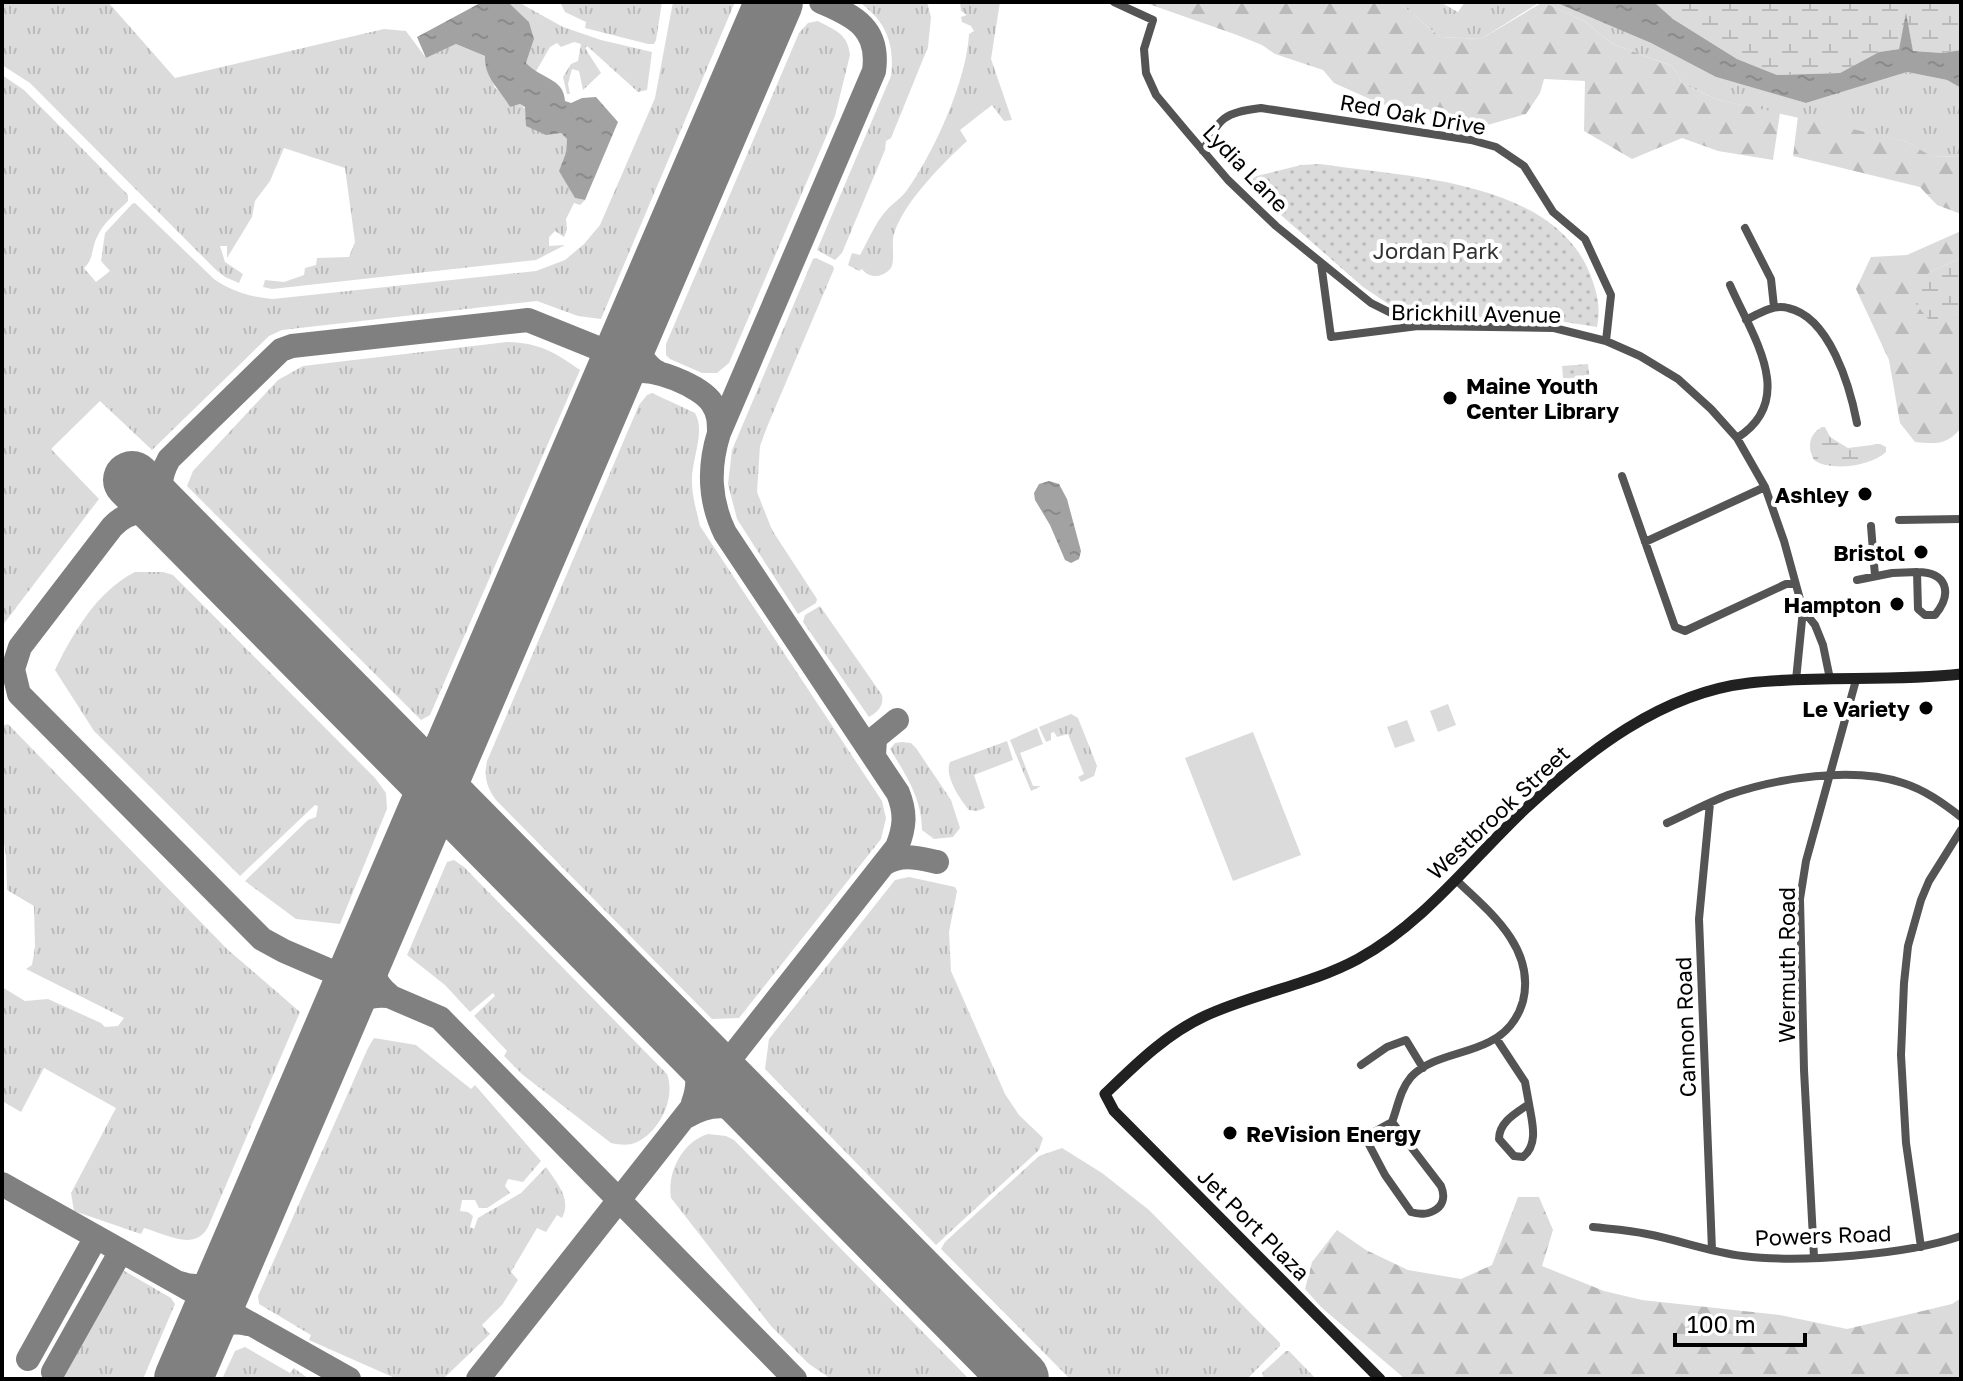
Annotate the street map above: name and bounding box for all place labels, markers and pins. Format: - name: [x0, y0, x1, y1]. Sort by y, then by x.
- place label: Maine Youth Center Library: [1466, 372, 1619, 424]
- marker: Maine Youth Center Library: [1441, 389, 1459, 407]
- place label: Ashley: [1775, 481, 1849, 508]
- marker: Ashley: [1856, 485, 1874, 503]
- place label: Bristol: [1833, 539, 1905, 566]
- marker: Bristol: [1912, 543, 1930, 561]
- place label: Hampton: [1784, 591, 1881, 618]
- marker: Hampton: [1888, 595, 1906, 613]
- place label: Le Variety: [1802, 695, 1910, 722]
- marker: Le Variety: [1917, 699, 1935, 717]
- place label: ReVision Energy: [1246, 1120, 1421, 1147]
- marker: ReVision Energy: [1221, 1124, 1239, 1142]

